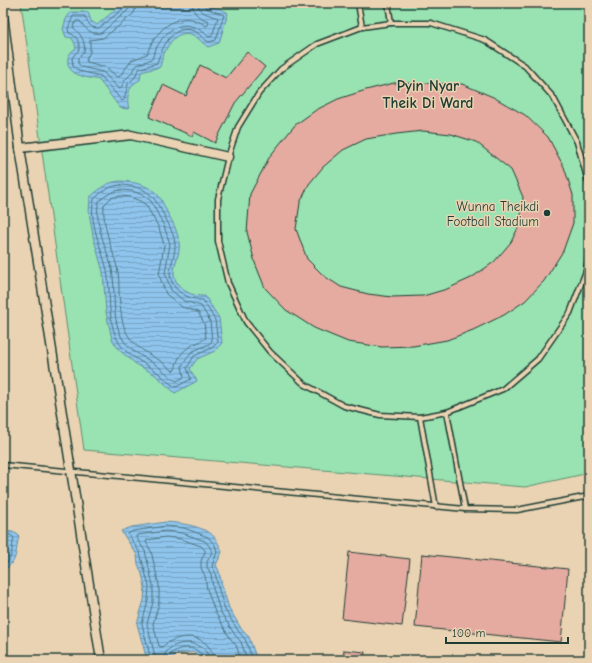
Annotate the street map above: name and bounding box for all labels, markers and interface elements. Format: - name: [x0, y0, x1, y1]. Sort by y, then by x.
- district label: Pyin Nyar Theik Di Ward: [383, 77, 473, 112]
- place label: Wunna Theikdi Football Stadium: [447, 199, 539, 229]
- marker: Wunna Theikdi Football Stadium: [542, 208, 552, 218]
- scale bar: [446, 619, 568, 645]
- text: 100 m: [452, 626, 485, 640]

